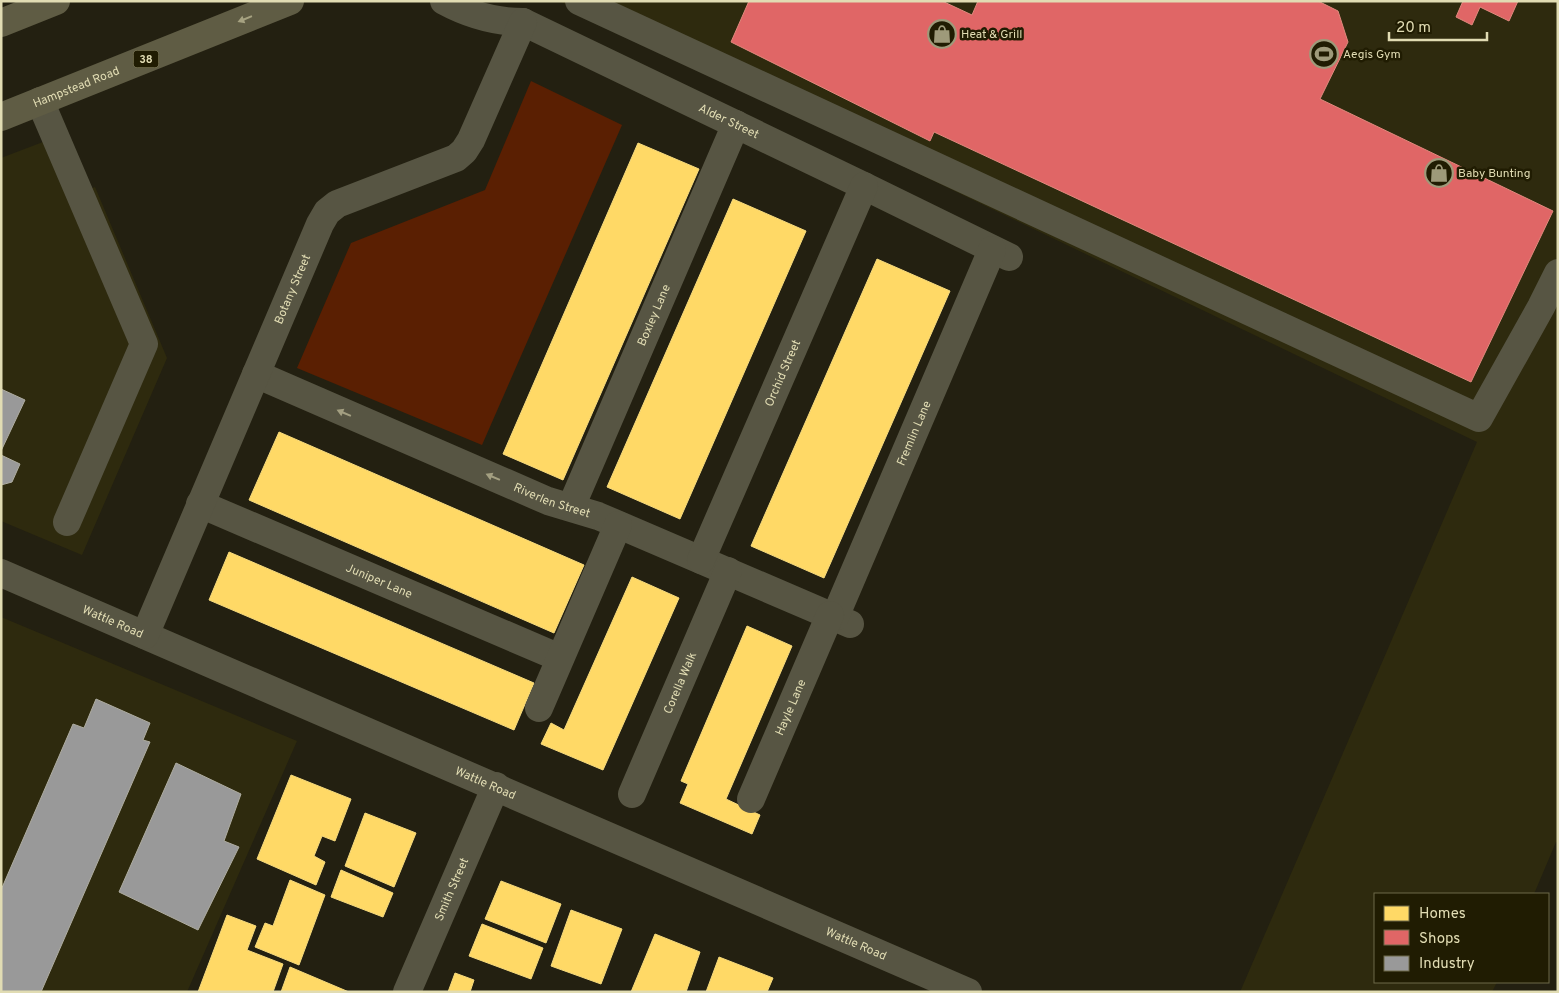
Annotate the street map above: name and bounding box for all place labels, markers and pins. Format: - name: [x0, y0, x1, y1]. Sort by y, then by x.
- shop icon: Heat & Grill: [927, 19, 957, 49]
- place label: Heat & Grill: [961, 27, 1022, 43]
- sports icon: Aegis Gym: [1309, 39, 1339, 69]
- place label: Aegis Gym: [1343, 47, 1401, 63]
- shop icon: Baby Bunting: [1424, 158, 1454, 188]
- place label: Baby Bunting: [1458, 166, 1530, 182]

